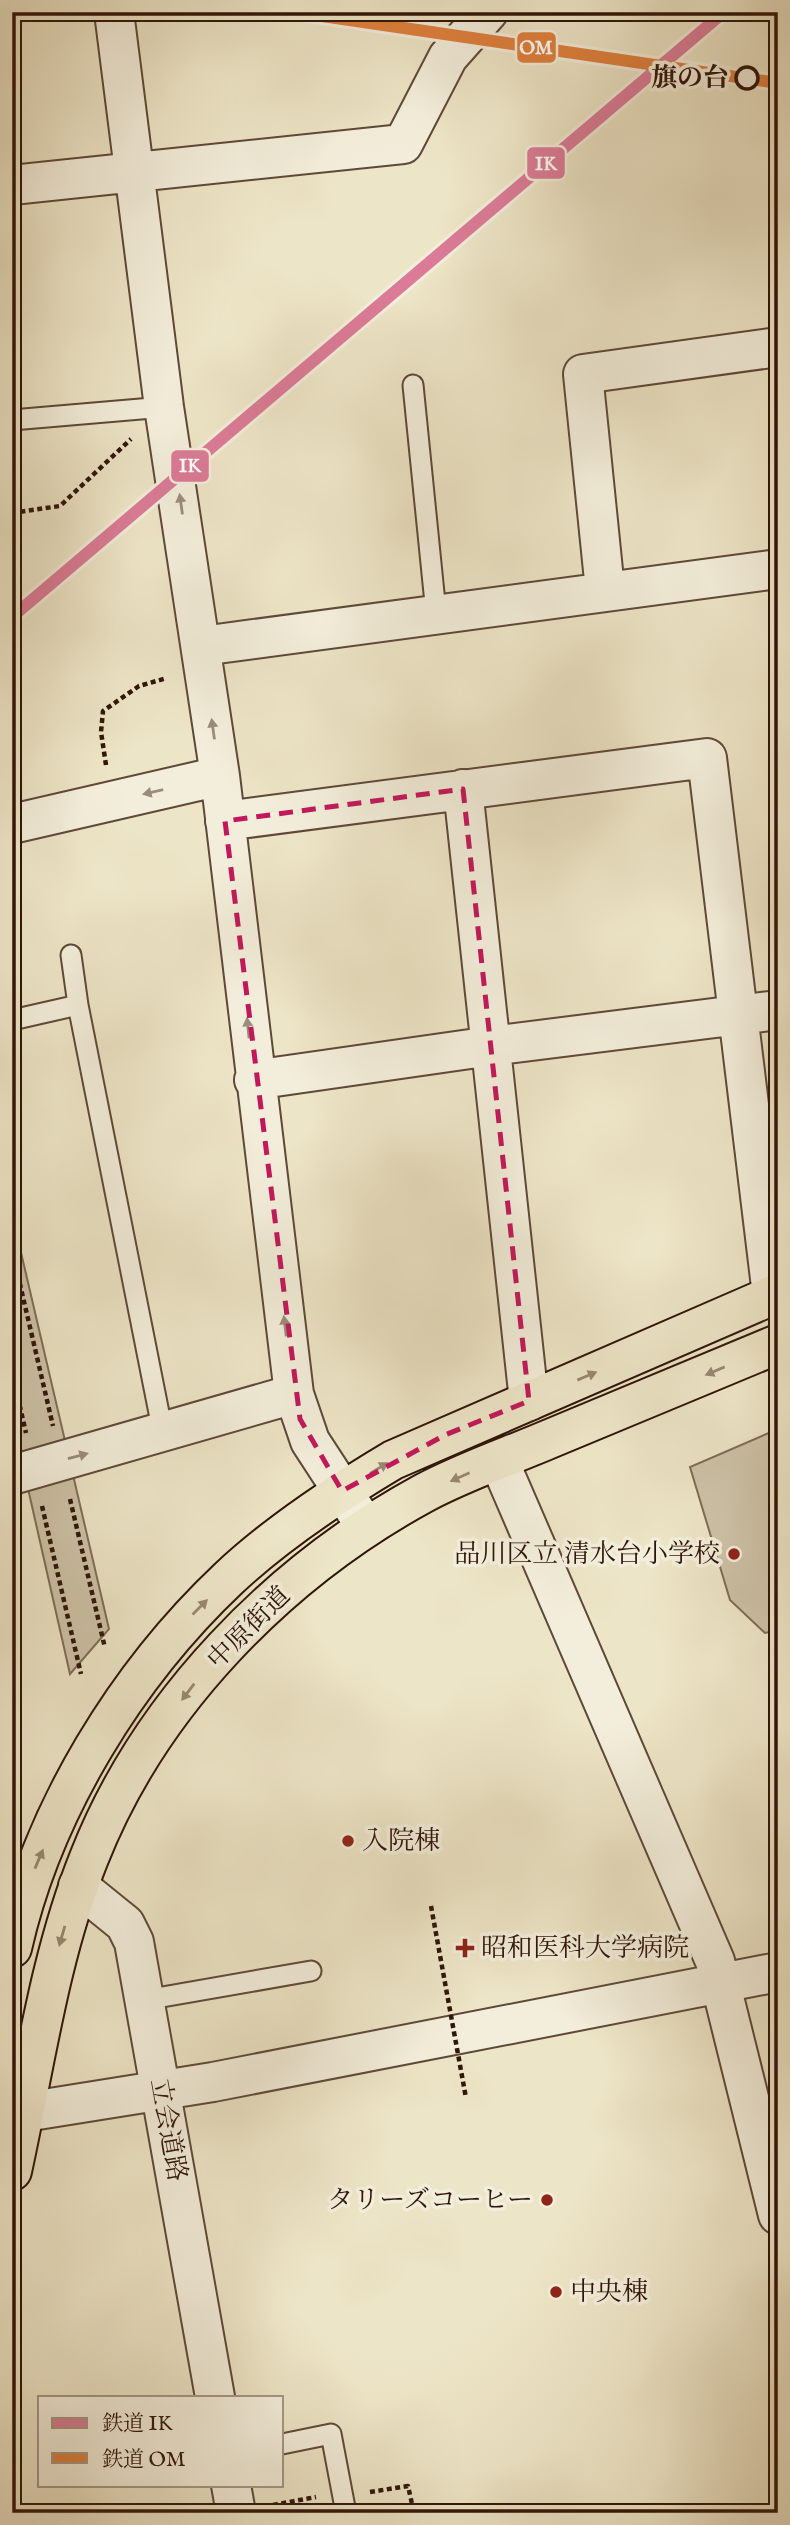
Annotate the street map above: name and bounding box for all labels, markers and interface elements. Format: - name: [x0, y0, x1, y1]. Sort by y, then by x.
- line badge: OM: [516, 31, 557, 64]
- text: OM: [519, 37, 553, 61]
- place label: 旗の台: [651, 62, 729, 95]
- marker: 旗の台: [735, 66, 759, 90]
- line badge: IK: [526, 146, 566, 180]
- text: IK: [535, 153, 558, 177]
- line badge: IK: [170, 449, 210, 483]
- text: IK: [179, 455, 202, 479]
- one-way arrow: [175, 493, 186, 515]
- one-way arrow: [207, 718, 218, 740]
- one-way arrow: [142, 786, 164, 797]
- one-way arrow: [243, 1017, 254, 1039]
- one-way arrow: [280, 1315, 291, 1337]
- one-way arrow: [704, 1365, 725, 1376]
- one-way arrow: [577, 1370, 597, 1382]
- one-way arrow: [68, 1451, 89, 1461]
- one-way arrow: [370, 1462, 389, 1474]
- one-way arrow: [449, 1472, 470, 1483]
- place label: 品川区立 清水台小学校: [454, 1538, 720, 1571]
- marker: 品川区立 清水台小学校: [726, 1546, 742, 1562]
- street label: 中原街道: [201, 1580, 297, 1676]
- one-way arrow: [192, 1599, 208, 1615]
- one-way arrow: [181, 1683, 195, 1701]
- place label: 入院棟: [362, 1825, 440, 1858]
- marker: 入院棟: [340, 1833, 356, 1849]
- one-way arrow: [34, 1849, 45, 1870]
- one-way arrow: [56, 1925, 67, 1947]
- place label: 昭和医科大学病院: [481, 1932, 689, 1965]
- marker: 昭和医科大学病院: [455, 1938, 475, 1958]
- street label: 立会道路: [143, 2076, 193, 2184]
- place label: タリーズコーヒー: [327, 2184, 533, 2217]
- marker: タリーズコーヒー: [539, 2192, 555, 2208]
- place label: 中央棟: [570, 2276, 648, 2309]
- marker: 中央棟: [548, 2284, 564, 2300]
- legend: [38, 2396, 284, 2486]
- text: 鉄道 IK: [102, 2411, 174, 2438]
- text: 鉄道 OM: [102, 2447, 186, 2474]

